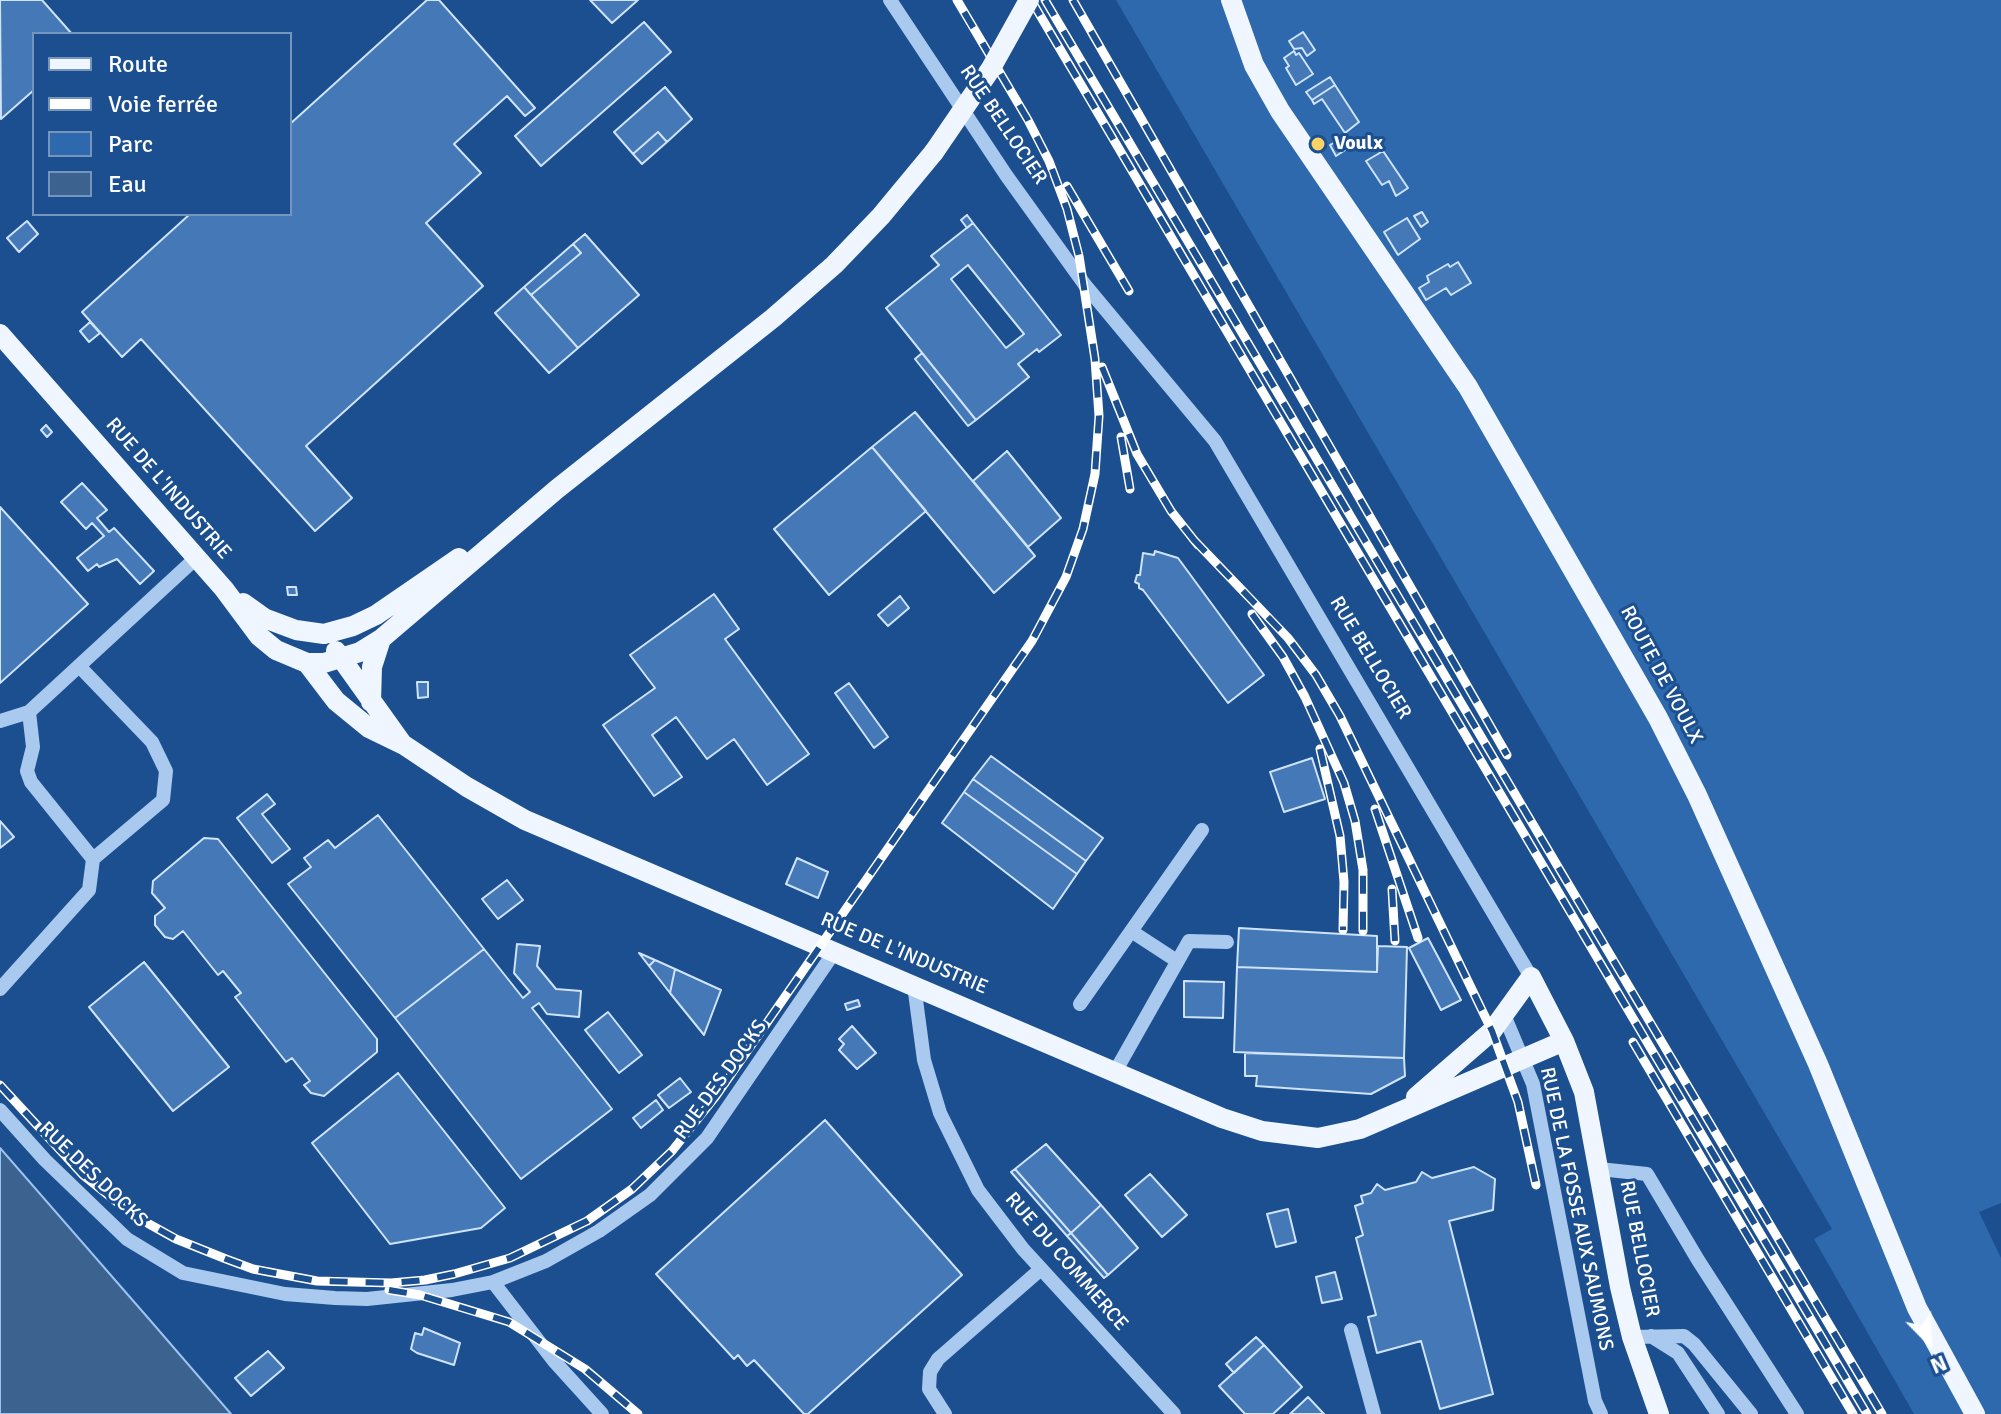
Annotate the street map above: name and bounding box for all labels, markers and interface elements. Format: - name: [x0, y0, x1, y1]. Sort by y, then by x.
- legend: [32, 32, 292, 216]
- text: Route: [108, 49, 168, 79]
- street label: RUE BELLOCIER: [954, 61, 1052, 189]
- text: Voie ferrée: [108, 89, 218, 119]
- text: Parc: [108, 129, 153, 159]
- place label: Voulx: [1334, 132, 1383, 156]
- marker: Voulx: [1309, 135, 1327, 153]
- text: Eau: [108, 169, 147, 199]
- street label: RUE DE L'INDUSTRIE: [100, 413, 236, 565]
- street label: RUE BELLOCIER: [1324, 592, 1416, 724]
- street label: ROUTE DE VOULX: [1615, 602, 1707, 748]
- street label: RUE DE L'INDUSTRIE: [817, 908, 991, 1000]
- street label: RUE DES DOCKS: [670, 1016, 772, 1144]
- street label: RUE DE LA FOSSE AUX SAUMONS: [1534, 1065, 1618, 1353]
- street label: RUE DES DOCKS: [34, 1117, 152, 1233]
- street label: RUE BELLOCIER: [1614, 1179, 1664, 1319]
- street label: RUE DU COMMERCE: [999, 1188, 1133, 1336]
- north arrow: [1889, 1302, 1969, 1382]
- text: N: [1926, 1349, 1951, 1380]

